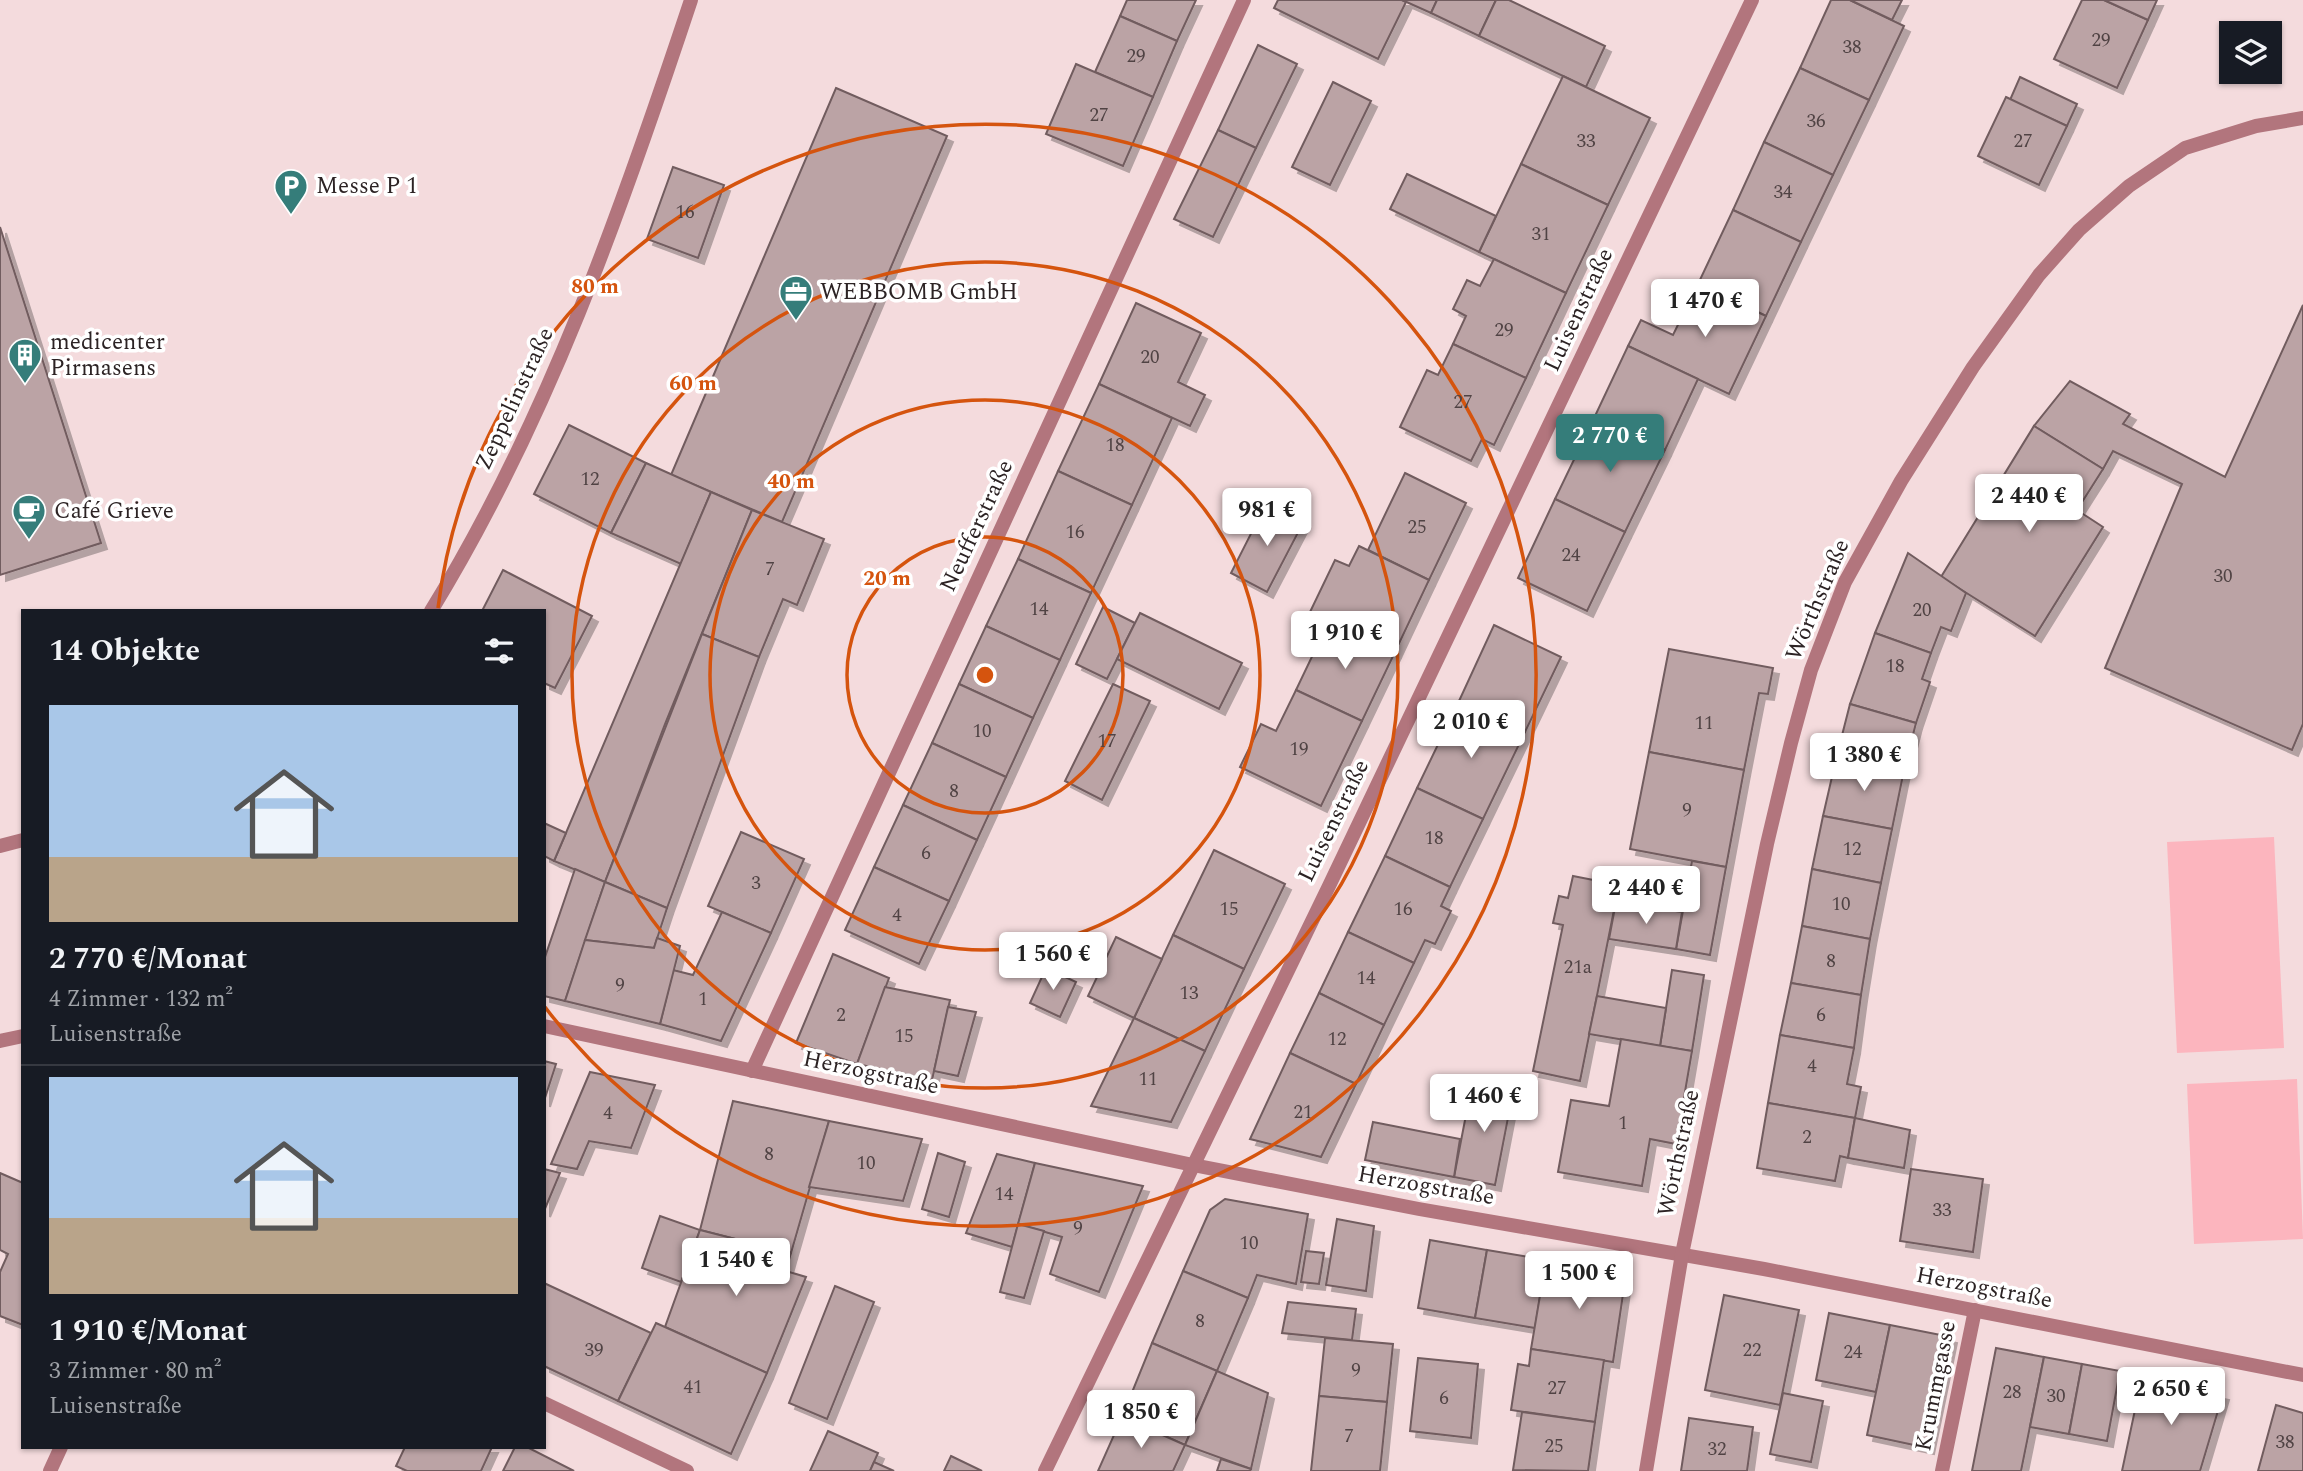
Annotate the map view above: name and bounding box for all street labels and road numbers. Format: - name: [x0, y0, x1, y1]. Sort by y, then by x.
- street label: Luisenstraße: [1535, 242, 1623, 378]
- street label: Zeppelinstraße: [467, 322, 563, 476]
- street label: Neufferstraße: [931, 454, 1023, 598]
- street label: Wörthstraße: [1777, 534, 1859, 666]
- street label: Luisenstraße: [1289, 754, 1379, 888]
- street label: Herzogstraße: [800, 1042, 942, 1104]
- street label: Wörthstraße: [1648, 1086, 1710, 1220]
- street label: Herzogstraße: [1355, 1157, 1497, 1215]
- street label: Herzogstraße: [1913, 1258, 2055, 1318]
- street label: Krummgasse: [1906, 1318, 1966, 1454]

